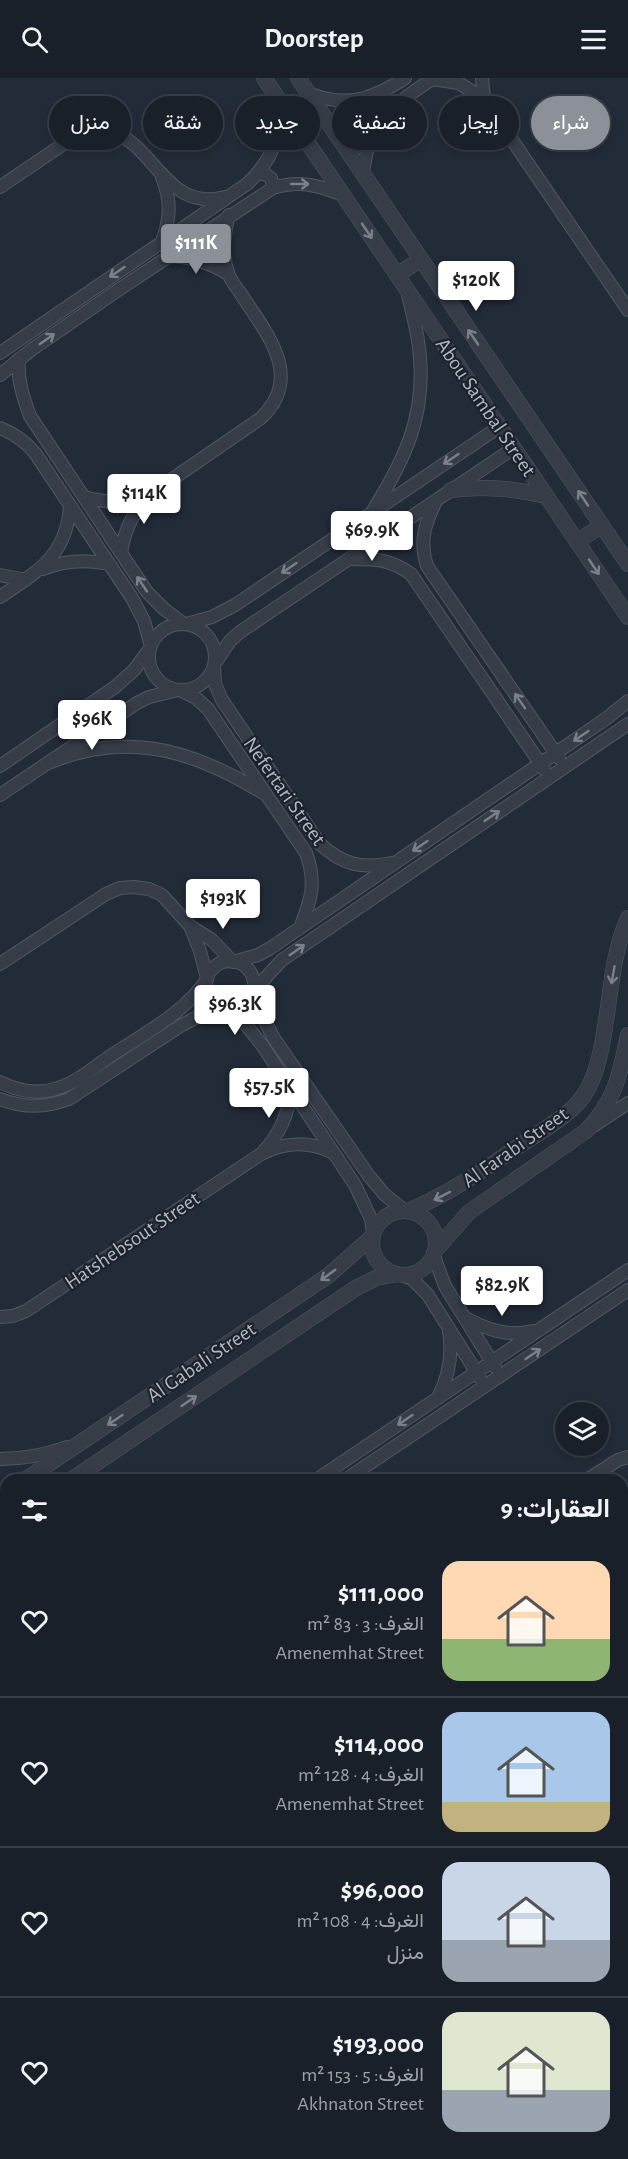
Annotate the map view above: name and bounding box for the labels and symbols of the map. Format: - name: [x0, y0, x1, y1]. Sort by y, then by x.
- one-way arrow: [290, 178, 310, 190]
- one-way arrow: [361, 222, 373, 239]
- pin: $111K: [154, 224, 238, 275]
- pin: $120K: [434, 261, 518, 312]
- one-way arrow: [110, 266, 126, 278]
- one-way arrow: [467, 328, 480, 345]
- one-way arrow: [38, 333, 54, 345]
- street label: Abou Sambal Street: [432, 334, 540, 480]
- one-way arrow: [443, 454, 460, 466]
- pin: $114K: [102, 474, 186, 525]
- one-way arrow: [577, 490, 589, 507]
- pin: $69.9K: [323, 511, 421, 562]
- one-way arrow: [588, 558, 600, 574]
- one-way arrow: [281, 562, 298, 575]
- one-way arrow: [136, 576, 148, 593]
- one-way arrow: [514, 693, 526, 709]
- pin: $96K: [56, 700, 128, 751]
- one-way arrow: [574, 730, 590, 742]
- street label: Nefertari Street: [240, 733, 330, 850]
- one-way arrow: [484, 810, 500, 822]
- one-way arrow: [412, 840, 429, 852]
- pin: $193K: [181, 879, 265, 930]
- one-way arrow: [288, 944, 304, 956]
- one-way arrow: [607, 964, 618, 984]
- pin: $96.3K: [186, 985, 284, 1036]
- pin: $57.5K: [220, 1068, 318, 1119]
- street label: Al Farabi Street: [459, 1103, 572, 1192]
- street label: Hatshebsout Street: [61, 1187, 204, 1293]
- one-way arrow: [433, 1191, 451, 1202]
- pin: $82.9K: [453, 1266, 551, 1317]
- one-way arrow: [321, 1269, 337, 1281]
- street label: Al Gabali Street: [143, 1318, 260, 1407]
- one-way arrow: [524, 1348, 540, 1360]
- one-way arrow: [180, 1395, 196, 1407]
- one-way arrow: [107, 1414, 124, 1426]
- one-way arrow: [398, 1414, 414, 1426]

